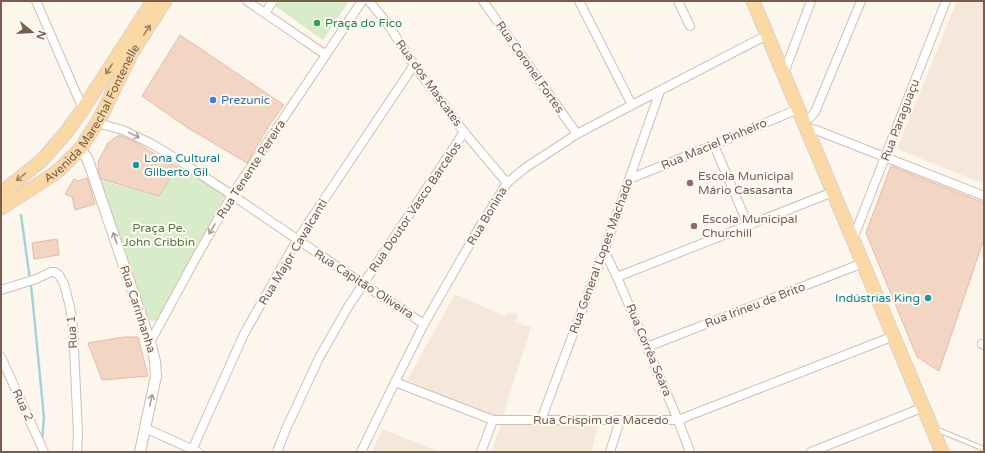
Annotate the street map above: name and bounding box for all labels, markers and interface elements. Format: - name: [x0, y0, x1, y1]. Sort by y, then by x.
- north arrow: [12, 12, 52, 52]
- place label: Praça do Fico: [325, 16, 402, 30]
- marker: Praça do Fico: [312, 18, 322, 28]
- street label: Rua Coronel Fortes: [493, 18, 567, 116]
- one-way arrow: [143, 25, 151, 36]
- text: N: [33, 29, 49, 41]
- street label: Rua dos Mascates: [393, 37, 465, 129]
- street label: Avenida Marechal Fontenelle: [41, 41, 143, 186]
- one-way arrow: [105, 63, 113, 74]
- street label: Rua Paraguaçu: [878, 77, 922, 163]
- place label: Prezunic: [221, 93, 270, 107]
- marker: Prezunic: [208, 95, 218, 105]
- street label: Rua Maciel Pinheiro: [659, 115, 769, 173]
- street label: Rua Tenente Pereira: [214, 117, 288, 221]
- one-way arrow: [128, 132, 140, 140]
- street label: Rua Doutor Vasco Barcelos: [366, 139, 464, 275]
- place label: Lona Cultural Gilberto Gil: [144, 151, 220, 179]
- marker: Lona Cultural Gilberto Gil: [131, 160, 141, 170]
- place label: Escola Municipal Mário Casasanta: [698, 169, 794, 197]
- one-way arrow: [16, 173, 27, 182]
- street label: Rua General Lopes Machado: [566, 176, 636, 336]
- marker: Escola Municipal Mário Casasanta: [685, 178, 695, 188]
- street label: Rua Bonina: [464, 184, 510, 248]
- street label: Rua Major Cavalcanti: [256, 197, 330, 307]
- place label: Escola Municipal Churchill: [702, 212, 798, 240]
- park label: Praça Pe. John Cribbin: [123, 221, 195, 249]
- marker: Escola Municipal Churchill: [689, 221, 699, 231]
- one-way arrow: [208, 223, 216, 235]
- one-way arrow: [111, 232, 118, 245]
- street label: Rua Capitão Oliveira: [311, 247, 417, 321]
- street label: Rua Carinhanha: [117, 264, 159, 354]
- street label: Rua Irineu de Brito: [703, 279, 807, 331]
- place label: Indústrias King: [835, 291, 920, 305]
- marker: Indústrias King: [923, 293, 933, 303]
- street label: Rua Corrêa Seára: [623, 302, 675, 398]
- street label: Rua 1: [64, 315, 80, 349]
- street label: Rua 2: [10, 387, 36, 423]
- one-way arrow: [147, 394, 155, 407]
- street label: Rua Crispim de Macedo: [533, 413, 669, 427]

